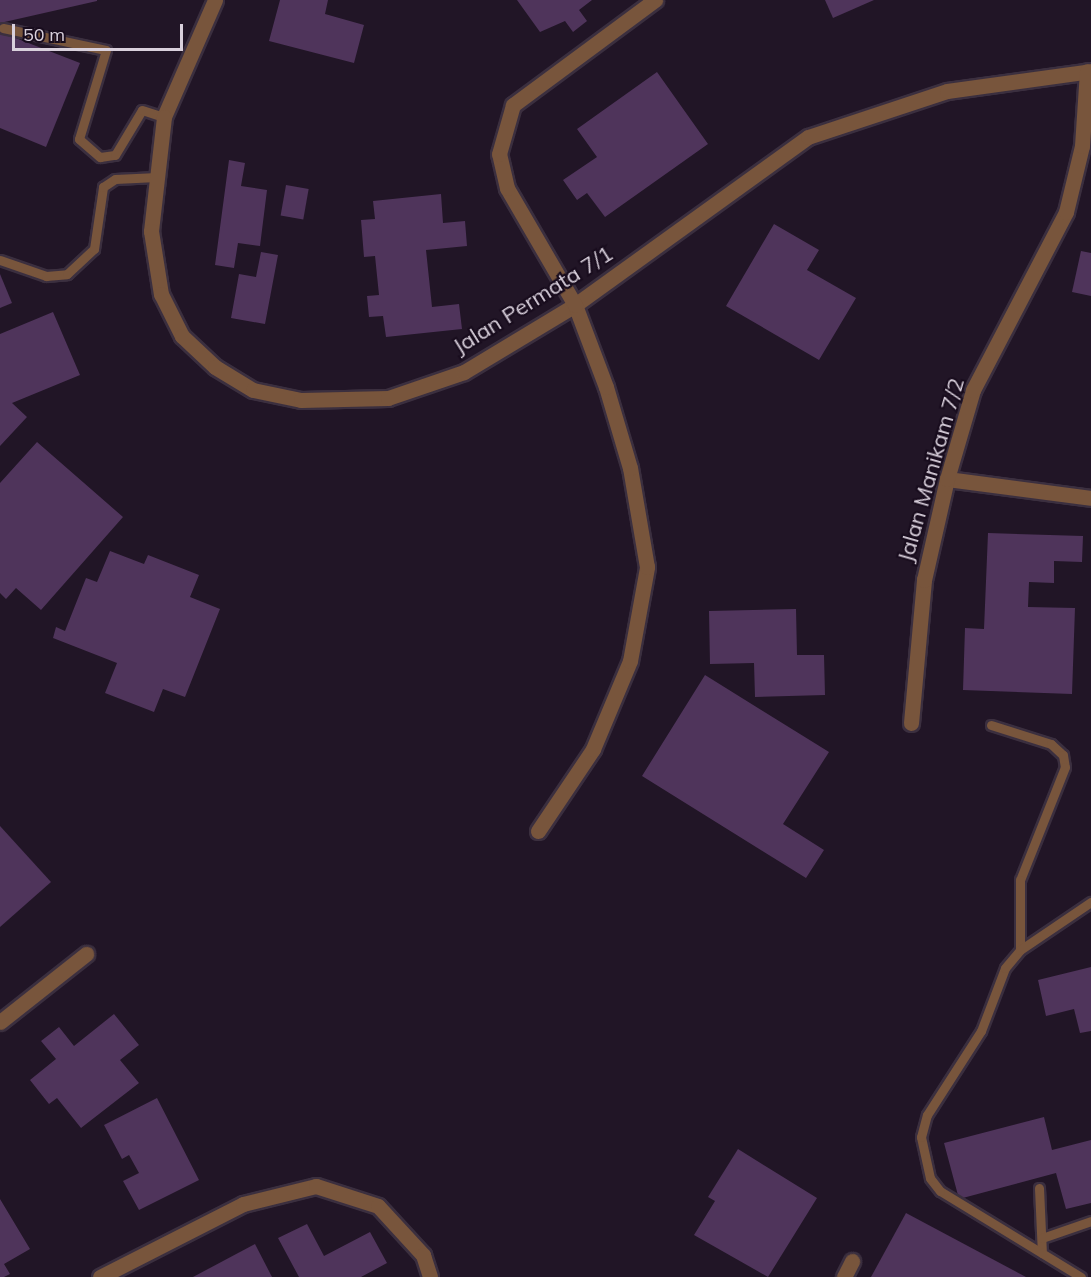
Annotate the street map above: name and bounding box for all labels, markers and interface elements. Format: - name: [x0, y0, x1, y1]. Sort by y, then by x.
- scale bar: [15, 12, 186, 50]
- text: 50 m: [23, 23, 65, 46]
- street label: Jalan Permata 7/1: [448, 240, 618, 360]
- street label: Jalan Manikam 7/2: [892, 375, 970, 565]

